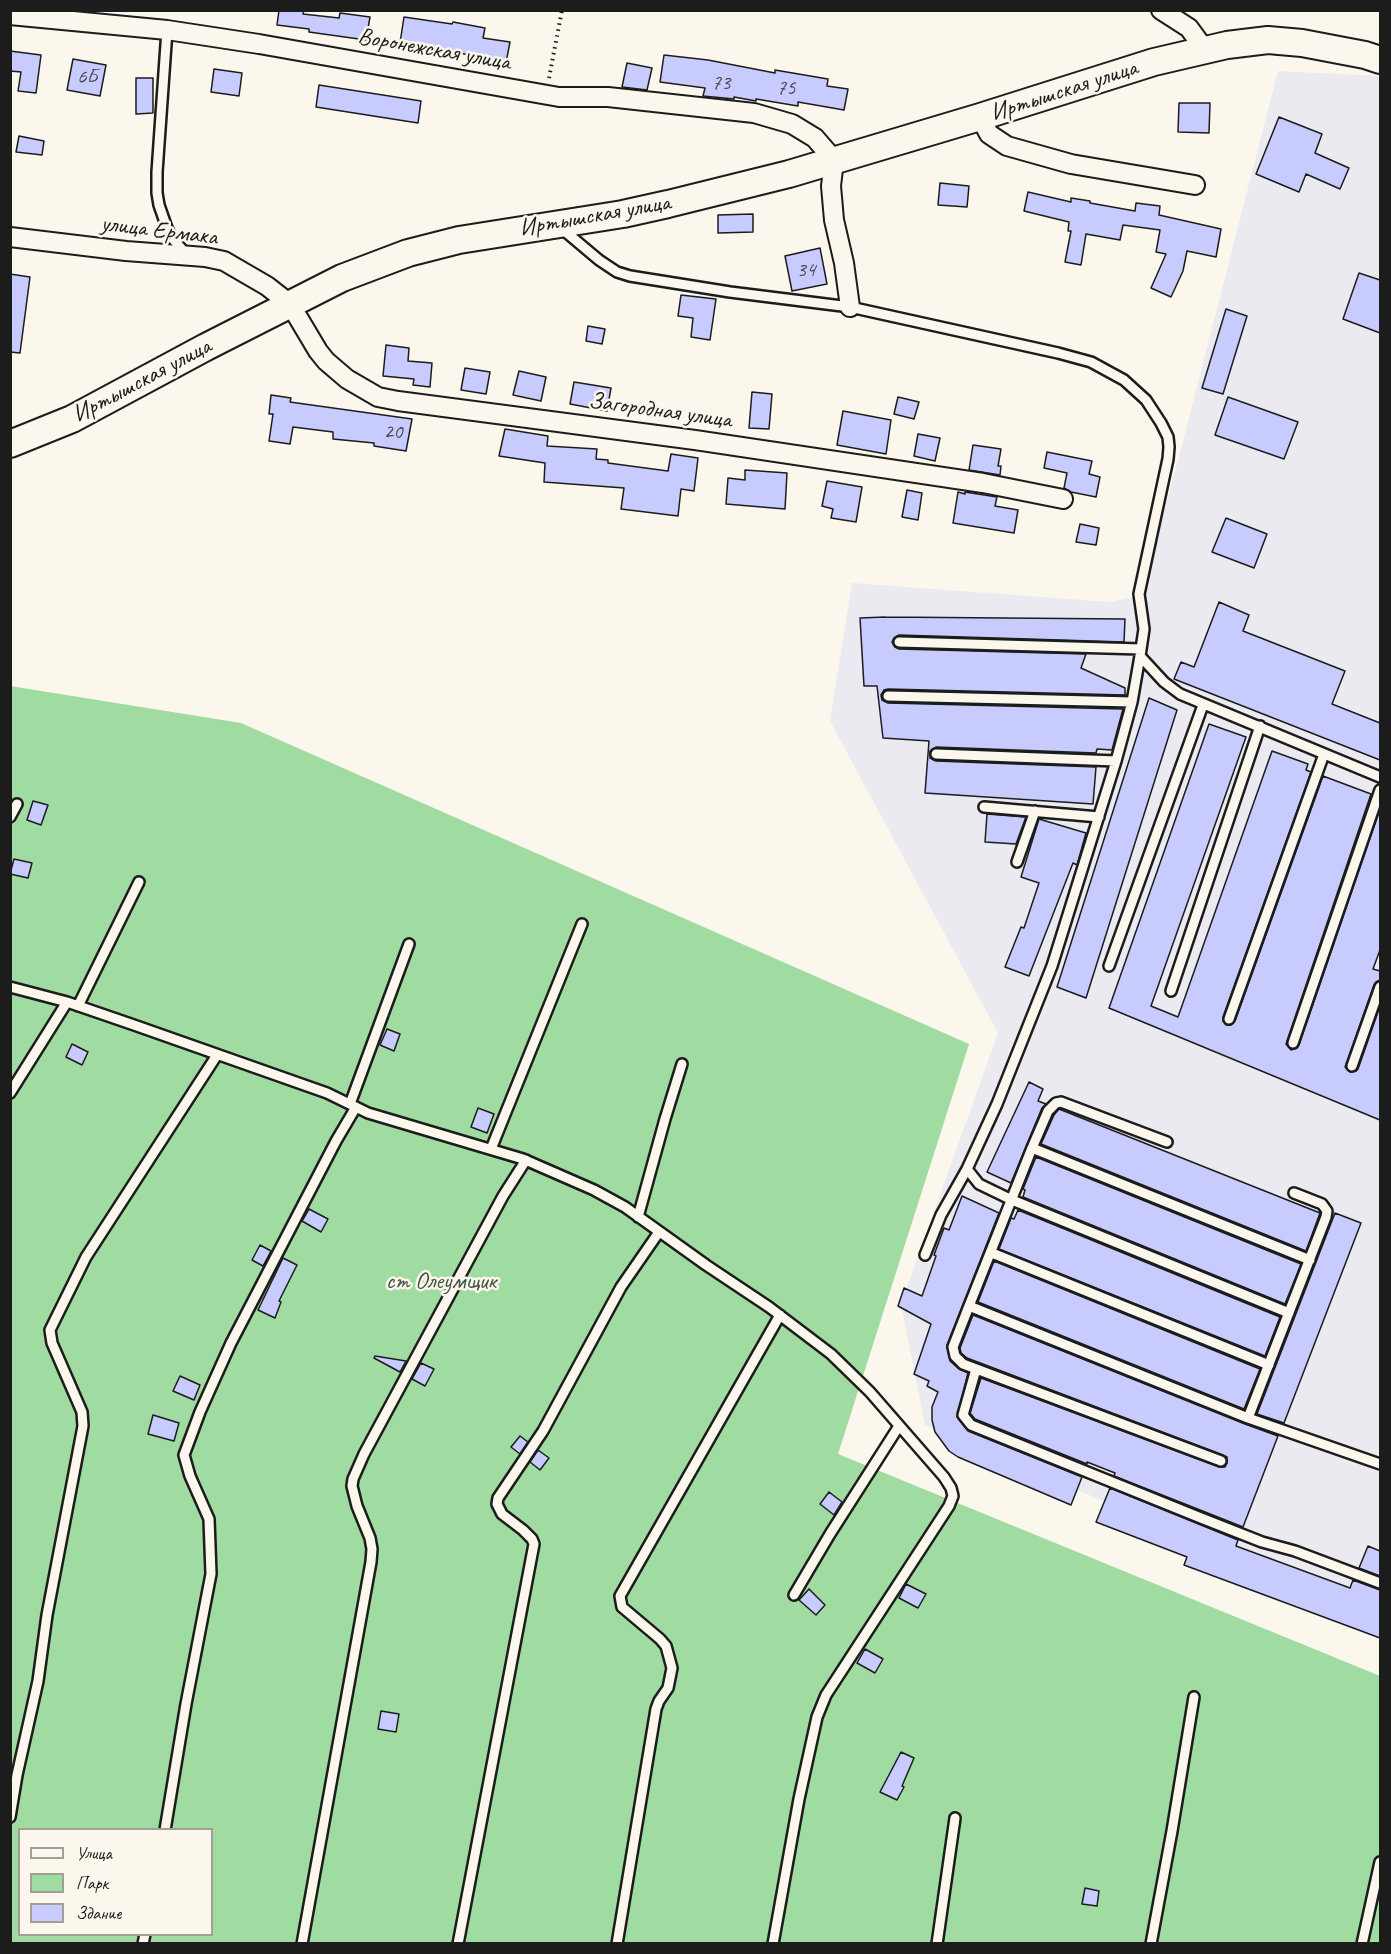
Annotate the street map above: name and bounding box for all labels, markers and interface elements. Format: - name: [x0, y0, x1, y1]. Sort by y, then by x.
- street label: Воронежская улица: [356, 22, 512, 78]
- street label: Иртышская улица: [987, 54, 1141, 128]
- house number: 6Б: [77, 64, 97, 90]
- house number: 73: [712, 70, 730, 96]
- house number: 75: [777, 75, 795, 101]
- street label: Иртышская улица: [517, 189, 673, 243]
- street label: улица Ермака: [99, 210, 219, 252]
- house number: 34: [797, 257, 815, 283]
- street label: Иртышская улица: [68, 332, 216, 430]
- street label: Загородная улица: [587, 387, 733, 435]
- house number: 20: [384, 419, 402, 445]
- park label: ст Олеумщик: [386, 1268, 496, 1296]
- legend: [18, 1828, 213, 1936]
- text: Улица: [76, 1842, 112, 1864]
- text: Парк: [76, 1872, 108, 1894]
- text: Здание: [76, 1902, 121, 1924]

